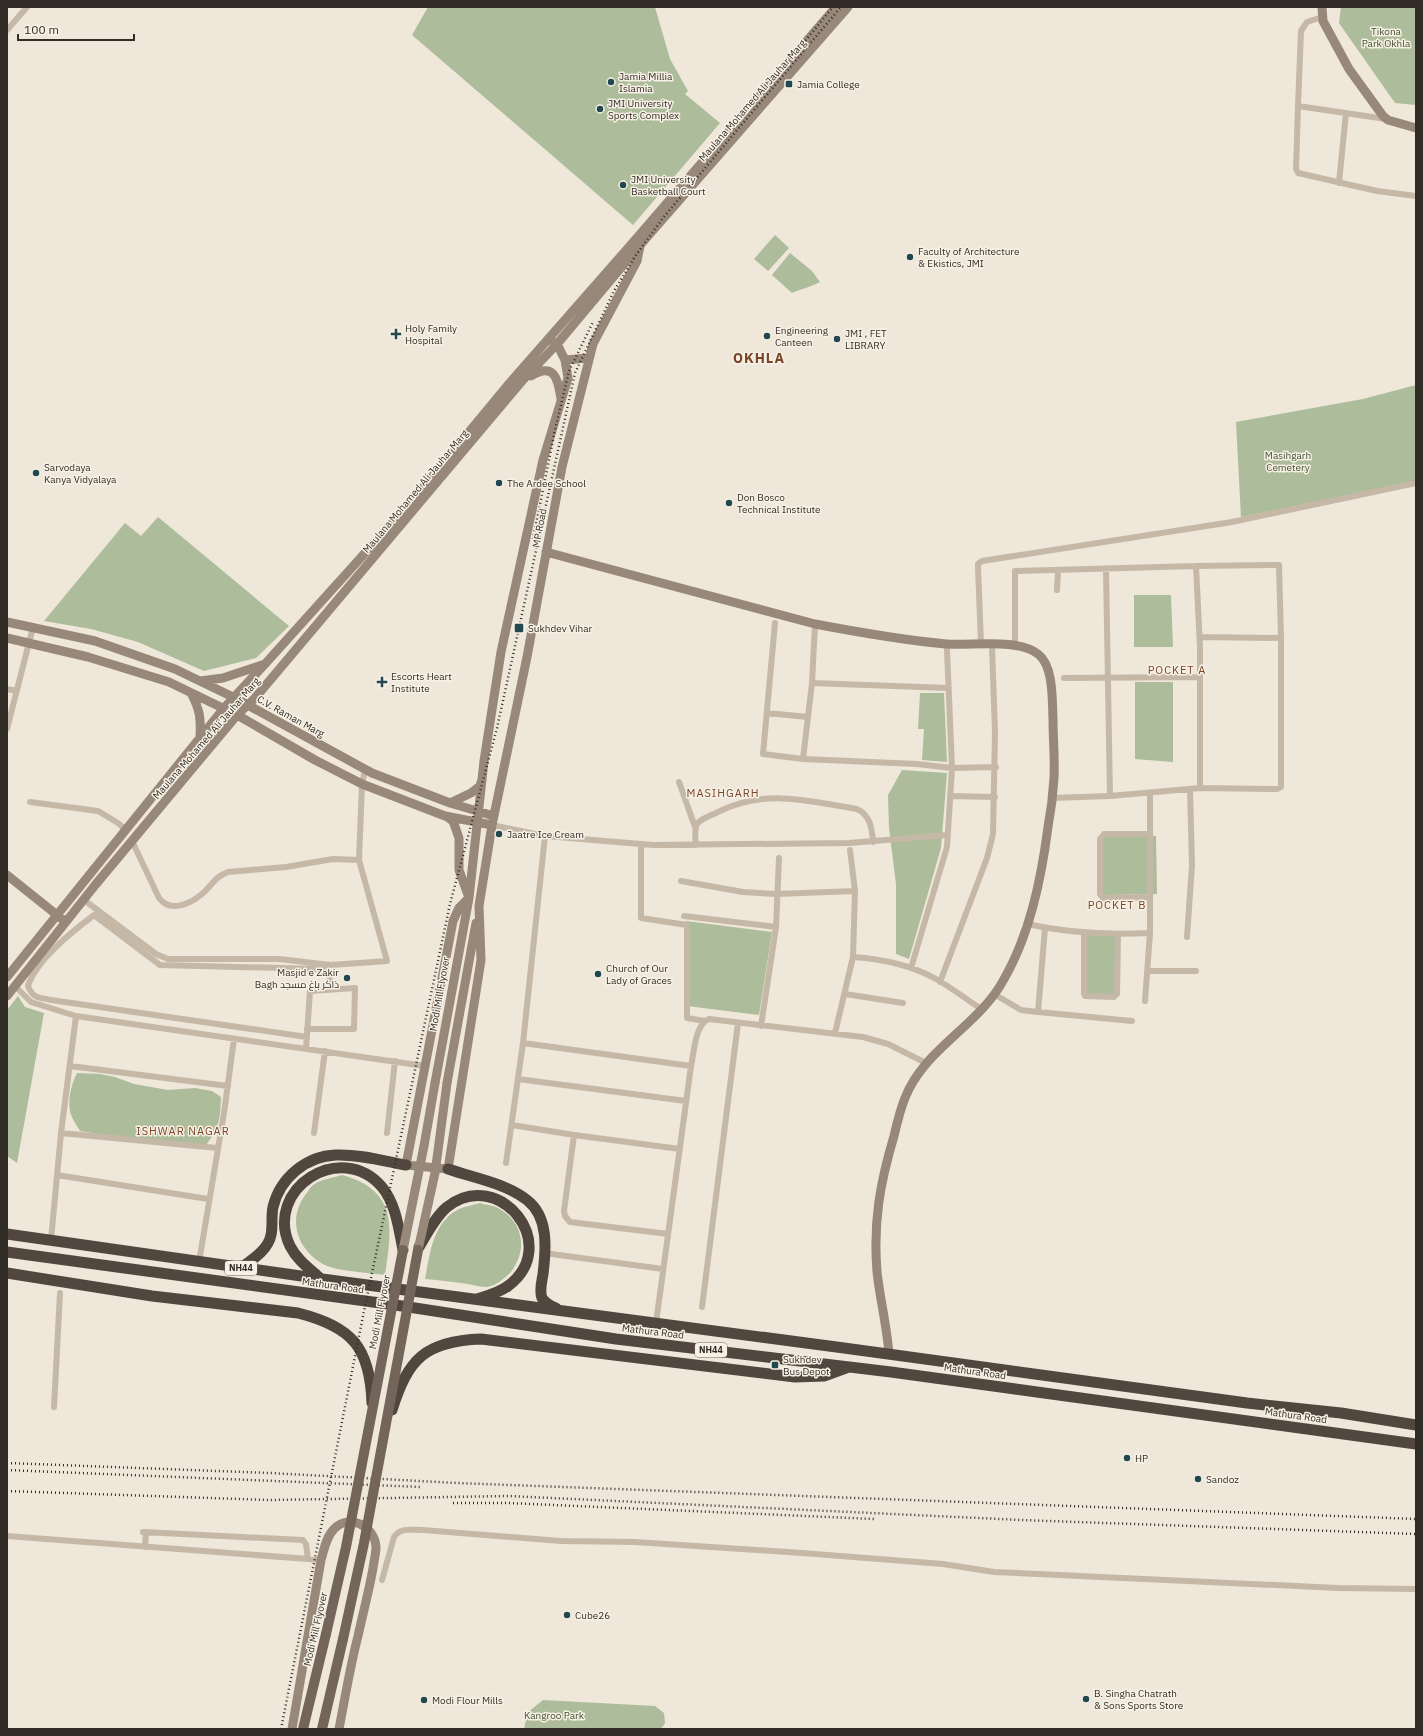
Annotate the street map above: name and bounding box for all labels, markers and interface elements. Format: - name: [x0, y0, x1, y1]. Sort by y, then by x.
- scale bar: [18, 16, 134, 42]
- text: 100 m: [24, 22, 59, 37]
- park label: Tikona Park Okhla: [1362, 25, 1411, 50]
- street label: Maulana Mohamed Ali Jauhar Marg: [696, 36, 809, 164]
- place label: Jamia Millia Islamia: [619, 70, 673, 95]
- marker: Jamia Millia Islamia: [606, 77, 616, 87]
- place label: Jamia College: [797, 78, 860, 91]
- marker: Jamia College: [784, 79, 794, 89]
- place label: JMI University Sports Complex: [608, 97, 679, 122]
- marker: JMI University Sports Complex: [595, 104, 605, 114]
- place label: JMI University Basketball Court: [631, 173, 706, 198]
- marker: JMI University Basketball Court: [618, 180, 628, 190]
- place label: Faculty of Architecture & Ekistics, JMI: [918, 245, 1020, 270]
- marker: Faculty of Architecture & Ekistics, JMI: [905, 252, 915, 262]
- place label: Holy Family Hospital: [405, 322, 457, 347]
- place label: Engineering Canteen: [775, 324, 829, 349]
- place label: JMI , FET LIBRARY: [845, 327, 887, 352]
- marker: Holy Family Hospital: [390, 328, 402, 340]
- marker: Engineering Canteen: [762, 331, 772, 341]
- marker: JMI , FET LIBRARY: [832, 334, 842, 344]
- district label: OKHLA: [733, 349, 785, 367]
- street label: Maulana Mohamed Ali Jauhar Marg: [360, 426, 471, 556]
- park label: Masihgarh Cemetery: [1265, 449, 1311, 474]
- place label: Sarvodaya Kanya Vidyalaya: [44, 461, 117, 486]
- marker: Sarvodaya Kanya Vidyalaya: [31, 468, 41, 478]
- place label: The Ardee School: [507, 477, 586, 490]
- marker: The Ardee School: [494, 478, 504, 488]
- place label: Don Bosco Technical Institute: [737, 491, 821, 516]
- marker: Don Bosco Technical Institute: [724, 498, 734, 508]
- street label: MP Road: [529, 507, 550, 549]
- marker: Sukhdev Vihar: [513, 622, 525, 634]
- place label: Sukhdev Vihar: [528, 622, 593, 635]
- district label: POCKET A: [1148, 663, 1206, 677]
- place label: Escorts Heart Institute: [391, 670, 452, 695]
- street label: Maulana Mohamed Ali Jauhar Marg: [150, 674, 263, 802]
- marker: Escorts Heart Institute: [376, 676, 388, 688]
- street label: C.V. Raman Marg: [255, 693, 327, 741]
- district label: MASIHGARH: [686, 786, 760, 800]
- place label: Jaatre Ice Cream: [507, 828, 584, 841]
- marker: Jaatre Ice Cream: [494, 829, 504, 839]
- district label: POCKET B: [1088, 898, 1146, 912]
- street label: Modi Mill Flyover: [427, 955, 452, 1032]
- place label: Church of Our Lady of Graces: [606, 962, 672, 987]
- place label: Masjid e Zakir Bagh ذاکر باغ مسجد: [255, 966, 339, 991]
- marker: Church of Our Lady of Graces: [593, 969, 603, 979]
- marker: Masjid e Zakir Bagh ذاکر باغ مسجد: [342, 973, 352, 983]
- district label: ISHWAR NAGAR: [136, 1124, 230, 1138]
- road number: NH44: [225, 1261, 257, 1275]
- street label: Modi Mill Flyover: [366, 1274, 393, 1350]
- street label: Mathura Road: [301, 1275, 365, 1296]
- street label: Mathura Road: [621, 1321, 685, 1342]
- road number: NH44: [695, 1343, 727, 1357]
- place label: Sukhdev Bus Depot: [783, 1353, 830, 1378]
- marker: Sukhdev Bus Depot: [770, 1360, 780, 1370]
- street label: Mathura Road: [943, 1361, 1007, 1382]
- street label: Mathura Road: [1264, 1405, 1328, 1426]
- place label: HP: [1135, 1452, 1148, 1465]
- marker: HP: [1122, 1453, 1132, 1463]
- place label: Sandoz: [1206, 1473, 1239, 1486]
- marker: Sandoz: [1193, 1474, 1203, 1484]
- street label: Modi Mill Flyover: [301, 1591, 330, 1667]
- place label: Cube26: [575, 1609, 610, 1622]
- marker: Cube26: [562, 1610, 572, 1620]
- place label: B. Singha Chatrath & Sons Sports Store: [1094, 1687, 1184, 1712]
- place label: Modi Flour Mills: [432, 1694, 503, 1707]
- marker: B. Singha Chatrath & Sons Sports Store: [1081, 1694, 1091, 1704]
- marker: Modi Flour Mills: [419, 1695, 429, 1705]
- park label: Kangroo Park: [524, 1709, 585, 1722]

